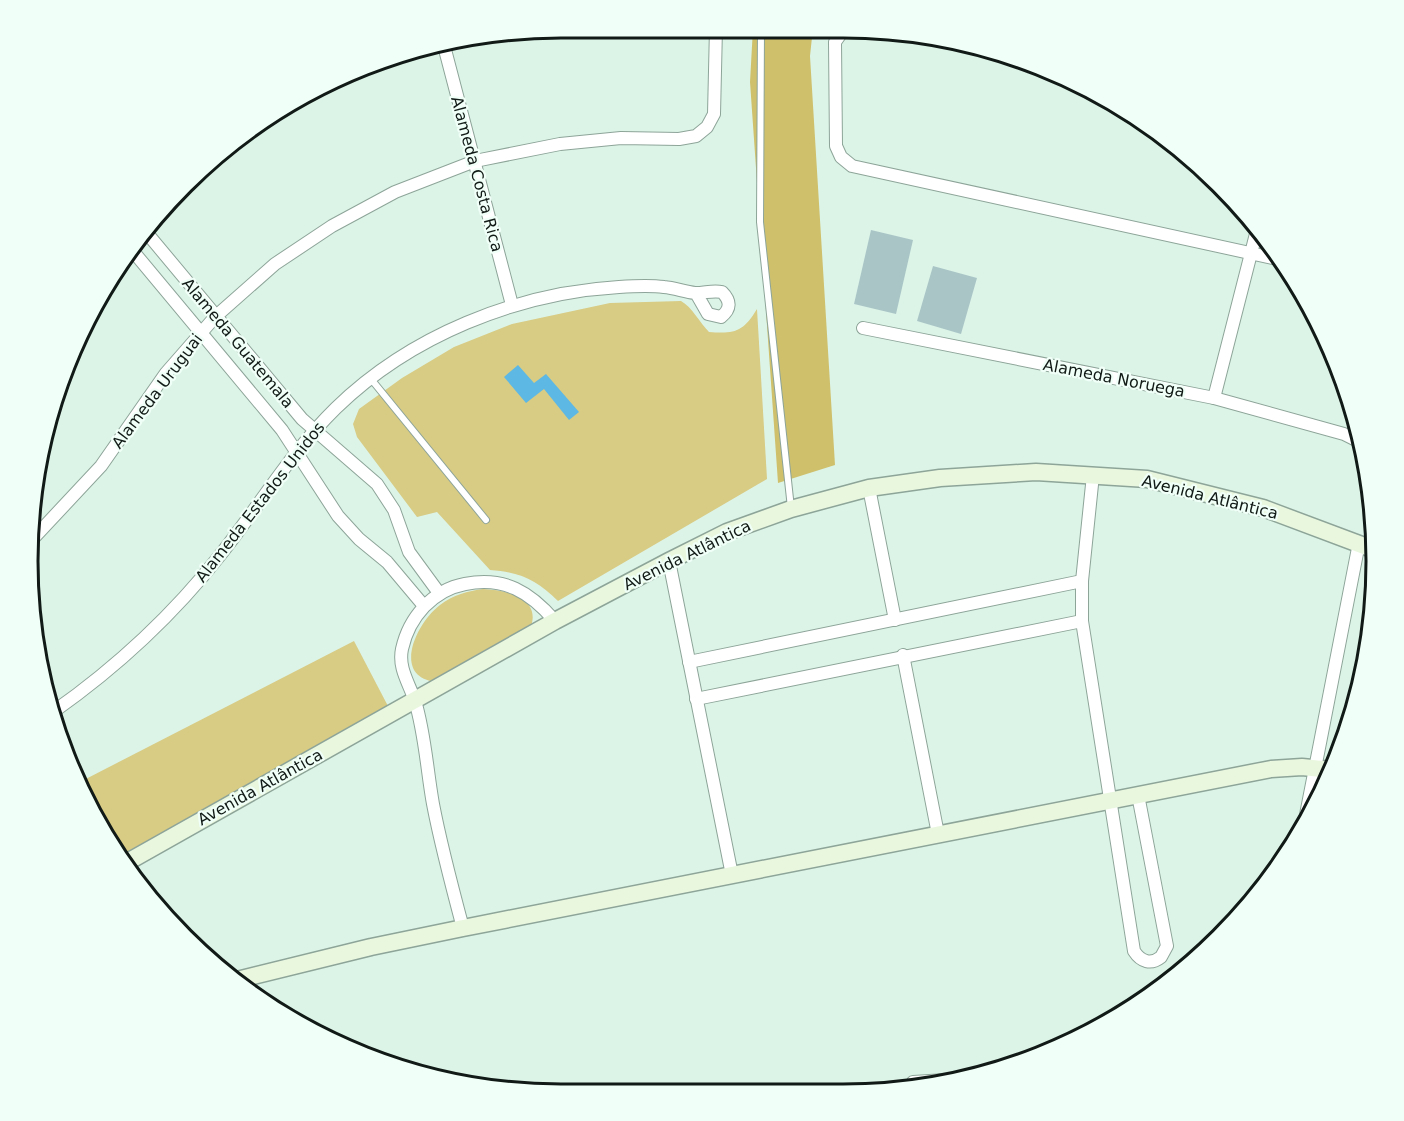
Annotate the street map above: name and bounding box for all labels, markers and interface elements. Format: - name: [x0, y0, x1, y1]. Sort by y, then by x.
- street label: Alameda Costa Rica: [447, 94, 507, 254]
- street label: Alameda Guatemala: [178, 274, 298, 412]
- street label: Alameda Uruguai: [108, 330, 206, 452]
- street label: Alameda Noruega: [1042, 355, 1186, 401]
- street label: Alameda Estados Unidos: [192, 418, 328, 586]
- street label: Avenida Atlântica: [1140, 471, 1280, 523]
- street label: Avenida Atlântica: [620, 516, 754, 594]
- street label: Avenida Atlântica: [194, 745, 326, 829]

